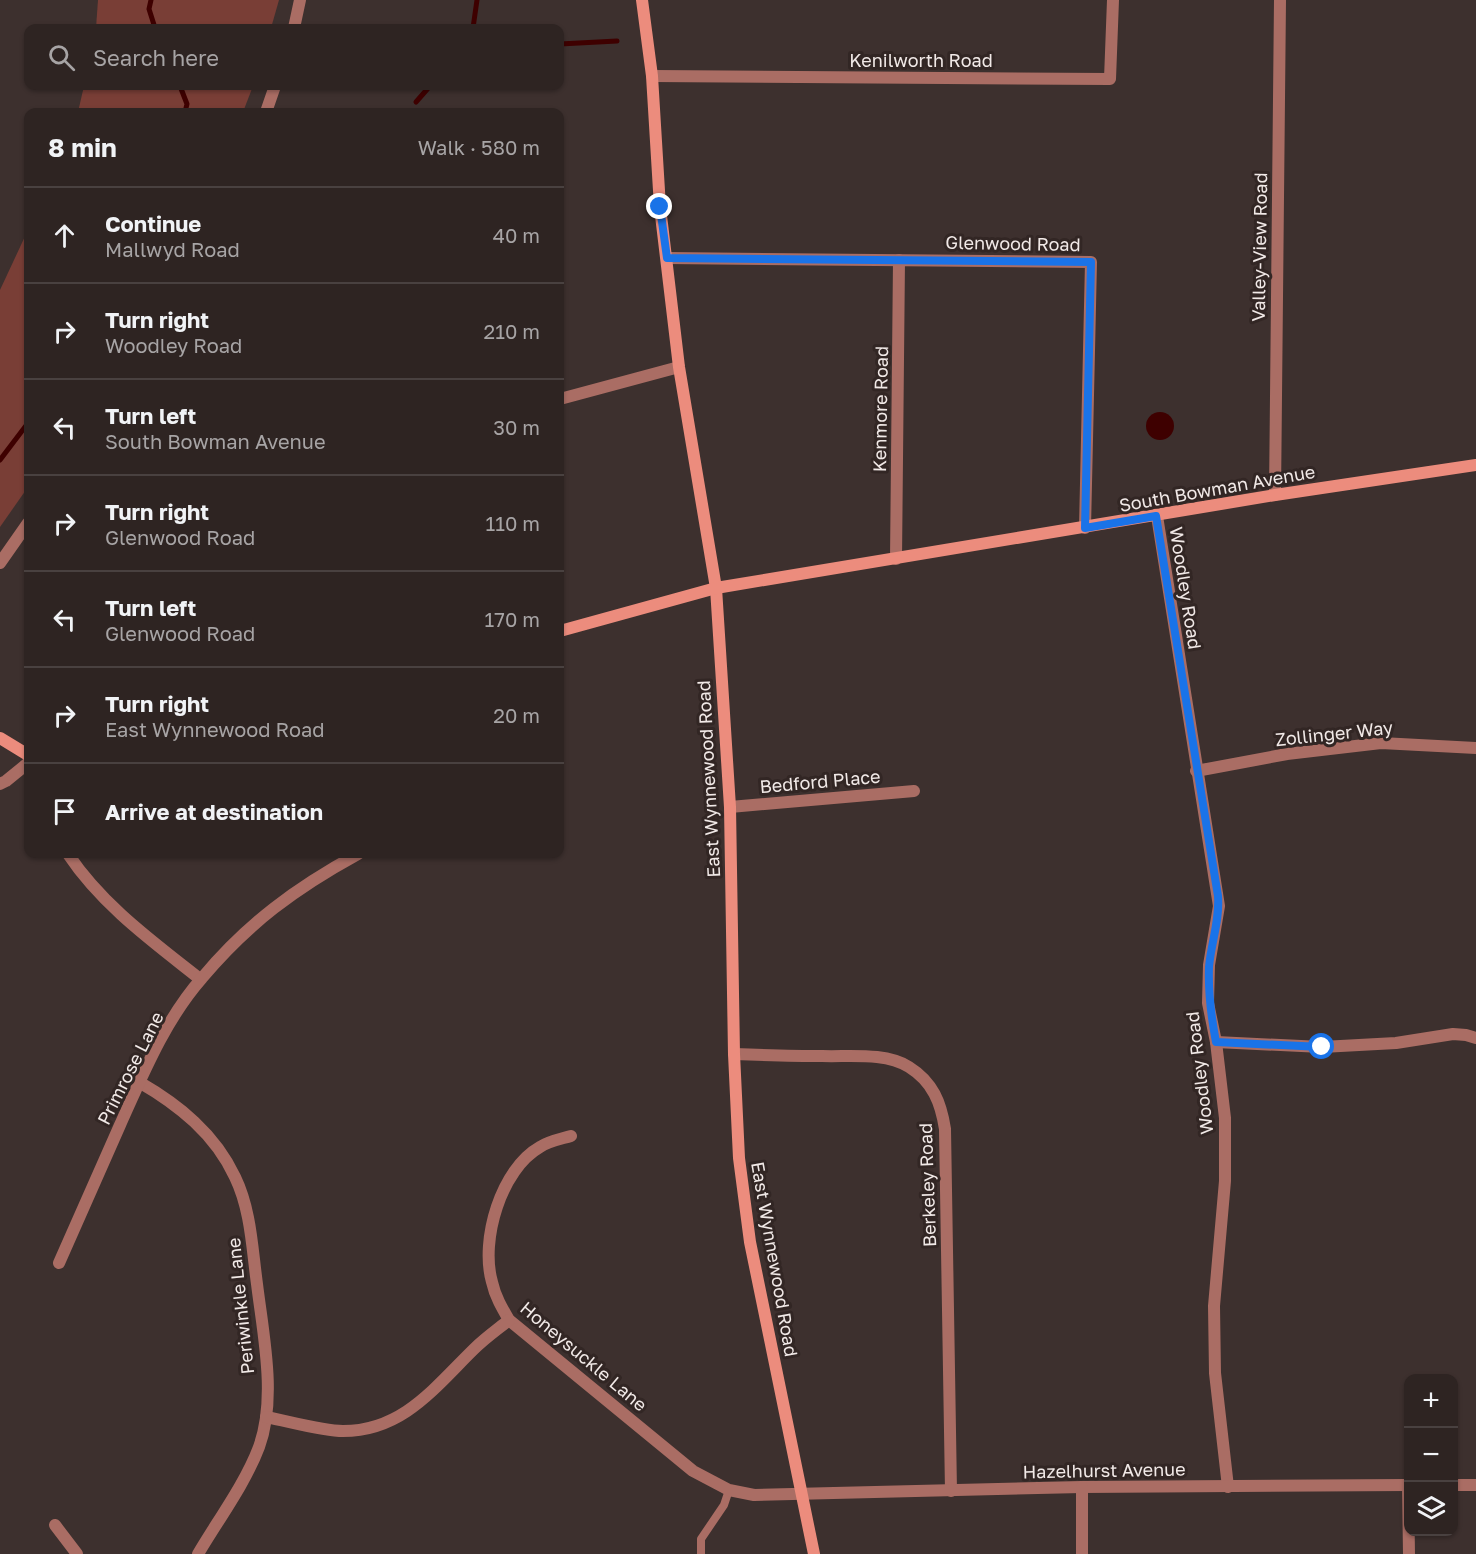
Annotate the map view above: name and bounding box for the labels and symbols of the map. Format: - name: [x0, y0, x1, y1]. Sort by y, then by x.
- street label: Kenilworth Road: [849, 49, 993, 71]
- street label: Valley-View Road: [1247, 172, 1271, 322]
- route end: [646, 193, 672, 219]
- street label: Glenwood Road: [945, 231, 1081, 255]
- street label: Kenmore Road: [868, 346, 892, 472]
- street label: South Bowman Avenue: [1117, 460, 1317, 516]
- street label: Woodley Road: [1165, 525, 1207, 651]
- street label: East Wynnewood Road: [692, 680, 724, 878]
- street label: Zollinger Way: [1274, 716, 1394, 750]
- street label: Bedford Place: [759, 765, 881, 797]
- street label: Primrose Lane: [92, 1008, 168, 1128]
- street label: Woodley Road: [1181, 1010, 1217, 1136]
- route start: [1308, 1033, 1334, 1059]
- street label: Berkeley Road: [914, 1123, 940, 1247]
- street label: East Wynnewood Road: [747, 1160, 803, 1358]
- street label: Periwinkle Lane: [222, 1237, 258, 1375]
- street label: Honeysuckle Lane: [516, 1297, 652, 1415]
- street label: Hazelhurst Avenue: [1022, 1458, 1186, 1482]

